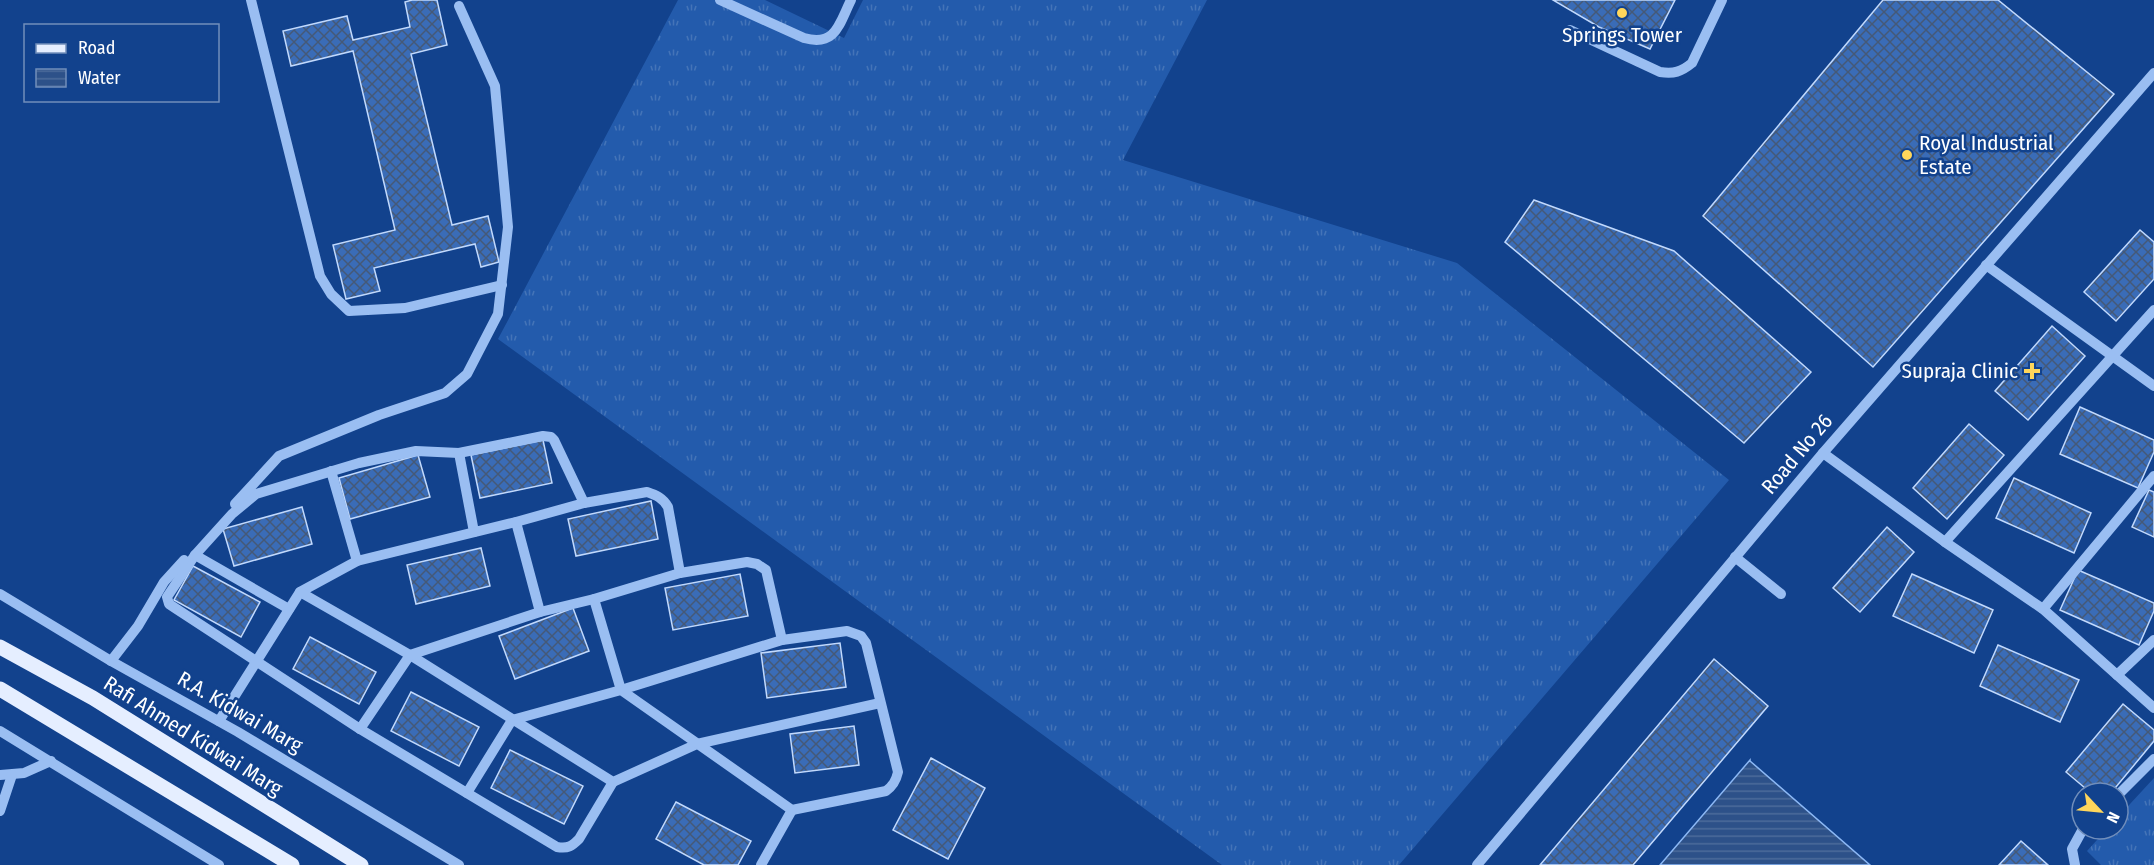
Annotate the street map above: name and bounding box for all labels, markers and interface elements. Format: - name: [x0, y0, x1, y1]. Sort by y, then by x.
- marker: Springs Tower: [1615, 6, 1629, 20]
- place label: Springs Tower: [1562, 22, 1683, 48]
- legend: [24, 24, 219, 102]
- text: Road: [78, 37, 115, 59]
- text: Water: [78, 67, 121, 89]
- place label: Royal Industrial Estate: [1919, 130, 2054, 180]
- marker: Royal Industrial Estate: [1900, 148, 1914, 162]
- place label: Supraja Clinic: [1902, 358, 2018, 384]
- marker: Supraja Clinic: [2023, 362, 2041, 380]
- street label: Road No 26: [1756, 409, 1838, 499]
- street label: R.A. Kidwai Marg: [173, 666, 307, 758]
- street label: Rafi Ahmed Kidwai Marg: [99, 670, 287, 802]
- north arrow: [2070, 781, 2130, 841]
- text: N: [2102, 809, 2124, 826]

